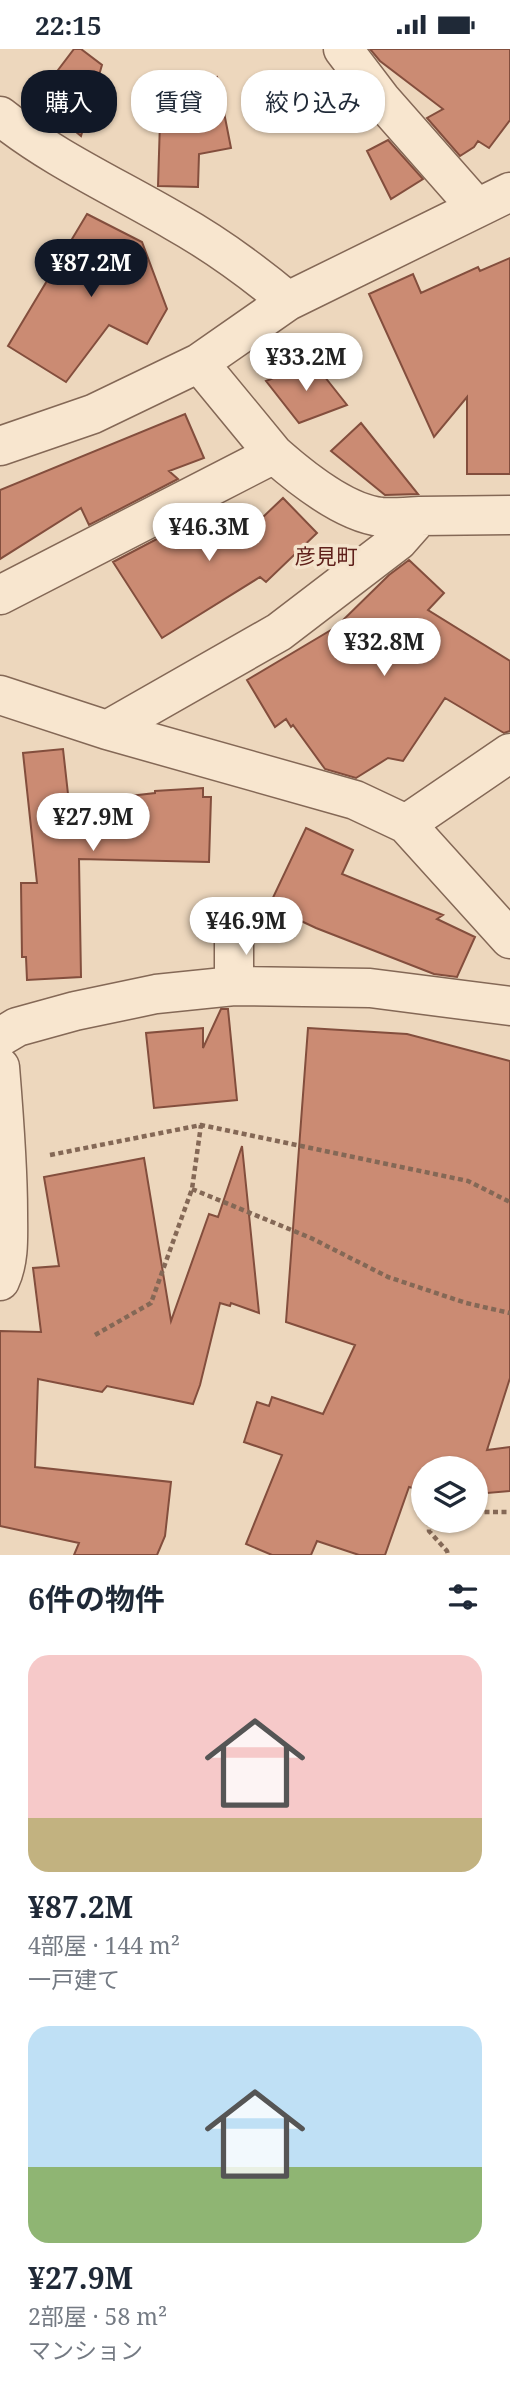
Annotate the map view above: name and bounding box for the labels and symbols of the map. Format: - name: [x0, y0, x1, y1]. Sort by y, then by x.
- pin: ¥87.2M: [34, 239, 148, 299]
- pin: ¥33.2M: [249, 333, 363, 393]
- pin: ¥46.3M: [152, 503, 266, 563]
- district label: 彦見町: [295, 542, 358, 570]
- pin: ¥32.8M: [327, 619, 441, 678]
- pin: ¥27.9M: [36, 793, 150, 853]
- pin: ¥46.9M: [189, 897, 303, 957]

